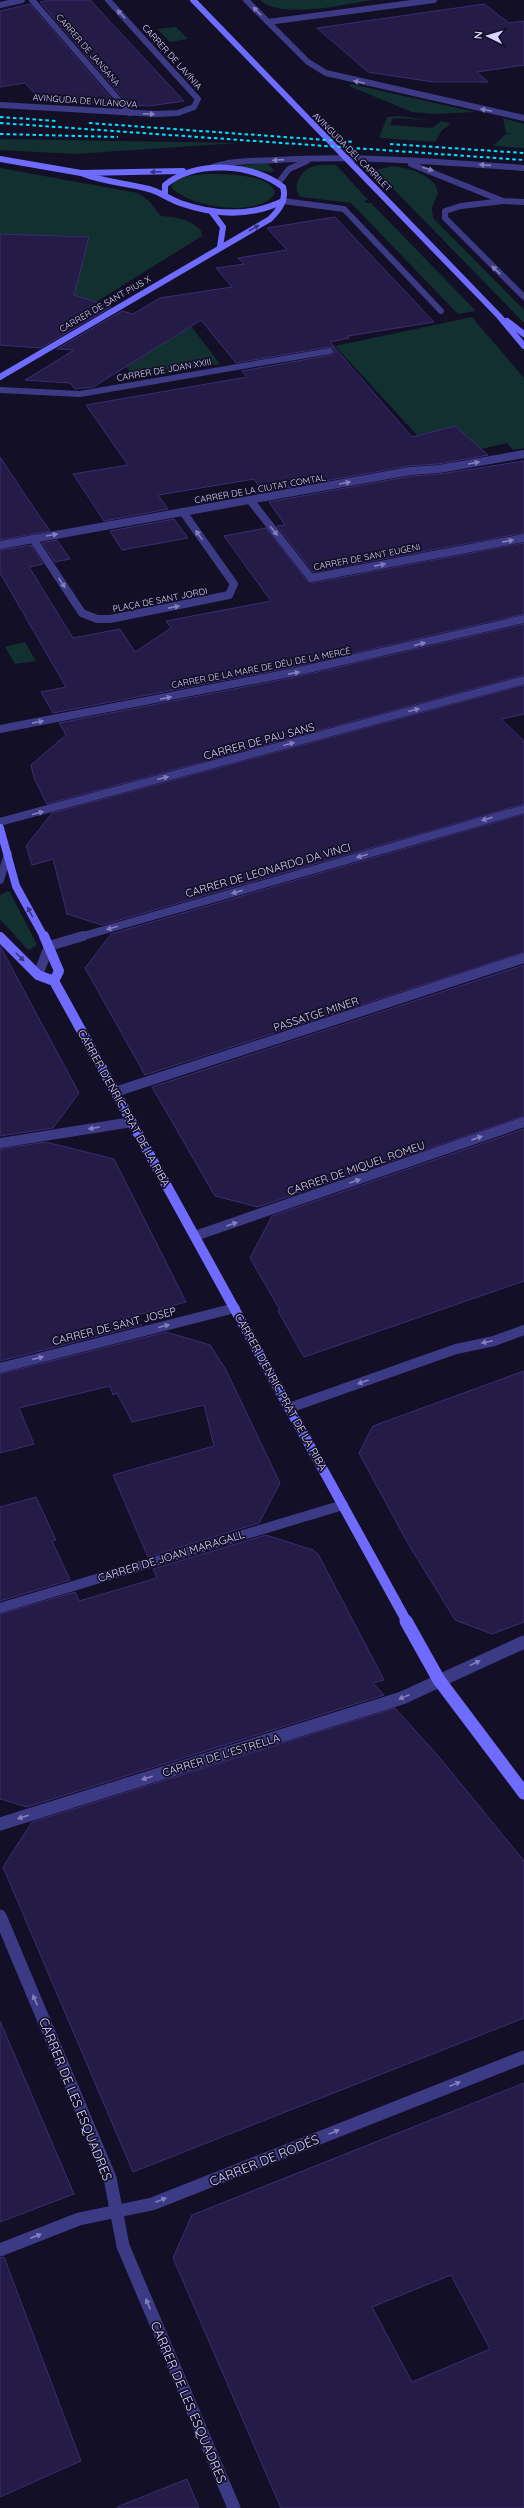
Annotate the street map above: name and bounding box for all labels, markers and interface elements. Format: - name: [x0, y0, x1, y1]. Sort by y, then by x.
- one-way arrow: [252, 6, 262, 16]
- one-way arrow: [117, 9, 126, 19]
- street label: CARRER DE JANSANA: [54, 11, 123, 88]
- north arrow: [468, 16, 508, 56]
- street label: CARRER DE LAVÍNIA: [140, 22, 205, 92]
- text: N: [471, 30, 485, 40]
- one-way arrow: [353, 79, 365, 85]
- street label: AVINGUDA DE VILANOVA: [32, 91, 138, 110]
- one-way arrow: [480, 106, 492, 112]
- one-way arrow: [143, 110, 155, 117]
- street label: AVINGUDA DEL CARRILET: [311, 110, 395, 194]
- one-way arrow: [272, 157, 284, 164]
- one-way arrow: [479, 162, 491, 169]
- one-way arrow: [422, 166, 434, 172]
- one-way arrow: [149, 169, 162, 175]
- one-way arrow: [248, 225, 260, 232]
- one-way arrow: [491, 265, 501, 275]
- street label: CARRER DE SANT PIUS X: [57, 273, 153, 334]
- street label: CARRER DE JOAN XXIII: [116, 356, 212, 383]
- one-way arrow: [468, 459, 480, 465]
- street label: CARRER DE LA CIUTAT COMTAL: [193, 472, 327, 505]
- one-way arrow: [339, 480, 352, 486]
- one-way arrow: [270, 525, 278, 536]
- one-way arrow: [195, 530, 203, 540]
- one-way arrow: [46, 532, 58, 538]
- one-way arrow: [501, 538, 514, 544]
- street label: CARRER DE SANT EUGENI: [313, 541, 421, 572]
- one-way arrow: [374, 562, 386, 568]
- one-way arrow: [58, 578, 66, 588]
- street label: PLAÇA DE SANT JORDI: [112, 585, 208, 614]
- one-way arrow: [167, 604, 180, 610]
- one-way arrow: [414, 641, 427, 647]
- street label: CARRER DE LA MARE DE DÉU DE LA MERCÈ: [170, 645, 351, 690]
- one-way arrow: [288, 669, 300, 675]
- one-way arrow: [160, 694, 172, 700]
- one-way arrow: [408, 707, 420, 713]
- one-way arrow: [32, 719, 45, 725]
- street label: CARRER DE PAU SANS: [202, 719, 316, 763]
- one-way arrow: [283, 741, 295, 747]
- one-way arrow: [157, 775, 170, 781]
- one-way arrow: [32, 810, 44, 816]
- one-way arrow: [480, 816, 492, 822]
- street label: CARRER DE LEONARDO DA VINCI: [184, 840, 352, 900]
- one-way arrow: [355, 853, 367, 859]
- one-way arrow: [231, 889, 243, 895]
- one-way arrow: [27, 906, 34, 918]
- one-way arrow: [106, 925, 118, 931]
- one-way arrow: [15, 952, 25, 962]
- street label: PASSATGE MINER: [272, 994, 360, 1034]
- street label: CARRER D'ENRIC PRAT DE LA RIBA: [75, 1027, 173, 1189]
- one-way arrow: [88, 1125, 100, 1131]
- one-way arrow: [472, 1135, 484, 1141]
- street label: CARRER DE MIQUEL ROMEU: [285, 1138, 427, 1198]
- one-way arrow: [349, 1178, 361, 1184]
- one-way arrow: [226, 1220, 238, 1226]
- street label: CARRER DE SANT JOSEP: [50, 1304, 178, 1348]
- street label: CARRER D'ENRIC PRAT DE LA RIBA: [232, 1311, 330, 1473]
- one-way arrow: [158, 1322, 170, 1328]
- one-way arrow: [481, 1340, 493, 1346]
- one-way arrow: [32, 1355, 44, 1361]
- one-way arrow: [357, 1379, 369, 1385]
- street label: CARRER DE JOAN MARAGALL: [96, 1527, 246, 1585]
- one-way arrow: [469, 1660, 480, 1666]
- one-way arrow: [397, 1694, 409, 1700]
- street label: CARRER DE L'ESTRELLA: [160, 1730, 282, 1780]
- one-way arrow: [140, 1775, 152, 1781]
- one-way arrow: [16, 1814, 28, 1820]
- one-way arrow: [32, 1993, 38, 2005]
- street label: CARRER DE LES ESQUADRES: [36, 2015, 116, 2183]
- one-way arrow: [449, 2081, 460, 2087]
- one-way arrow: [328, 2128, 340, 2134]
- street label: CARRER DE RODÉS: [207, 2131, 321, 2189]
- one-way arrow: [155, 2197, 167, 2203]
- one-way arrow: [31, 2232, 43, 2238]
- one-way arrow: [145, 2299, 151, 2310]
- street label: CARRER DE LES ESQUADRES: [148, 2319, 230, 2485]

